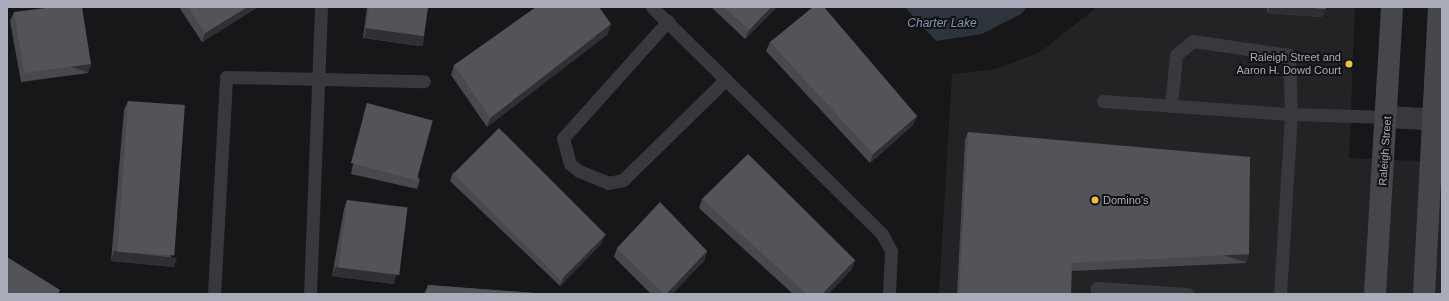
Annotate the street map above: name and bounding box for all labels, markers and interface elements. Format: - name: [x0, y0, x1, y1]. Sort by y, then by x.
- water label: Charter Lake: [907, 17, 977, 31]
- place label: Raleigh Street and Aaron H. Dowd Court: [1236, 51, 1341, 77]
- marker: Raleigh Street and Aaron H. Dowd Court: [1344, 59, 1354, 69]
- street label: Raleigh Street: [1376, 116, 1394, 186]
- place label: Domino's: [1103, 193, 1149, 207]
- marker: Domino's: [1090, 195, 1100, 205]

